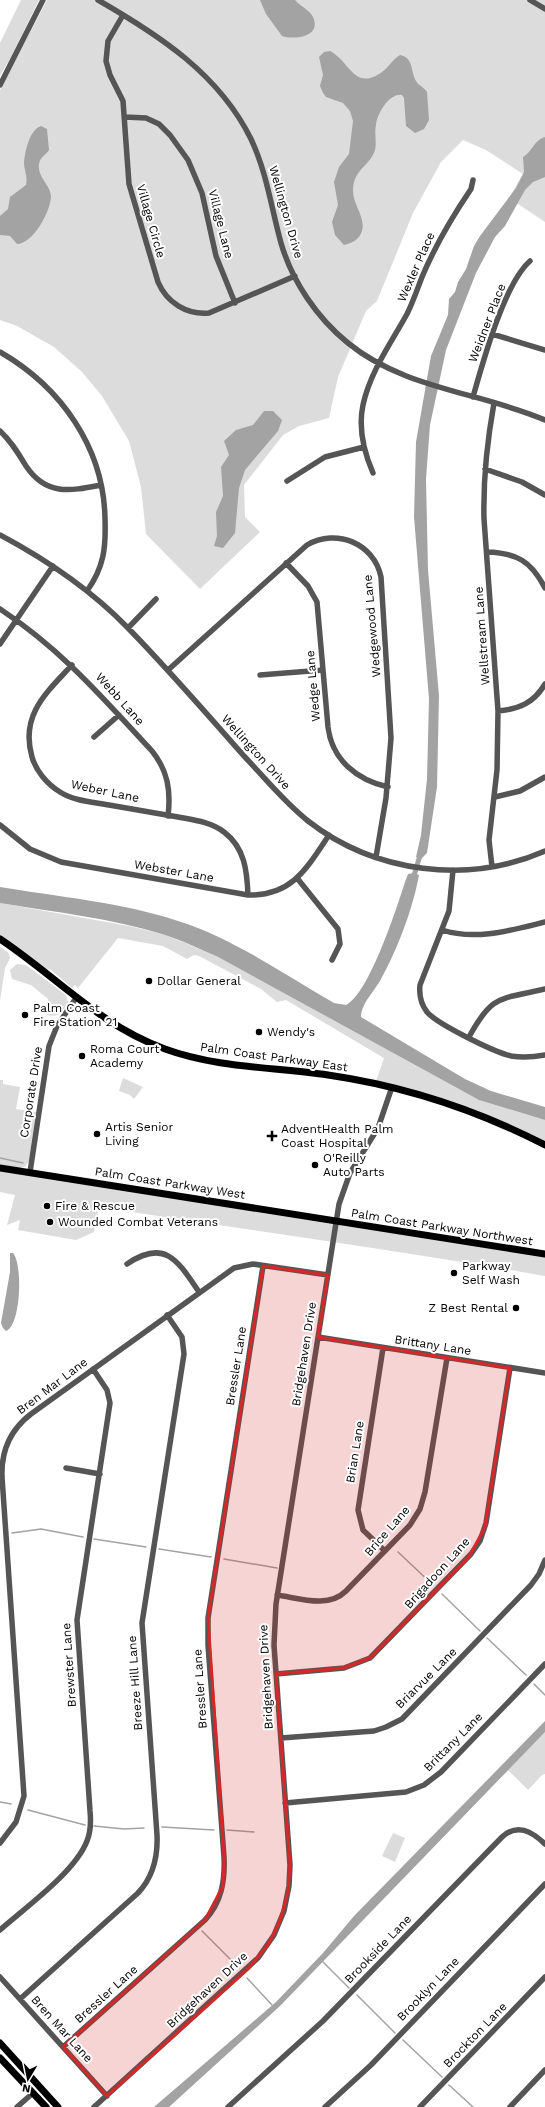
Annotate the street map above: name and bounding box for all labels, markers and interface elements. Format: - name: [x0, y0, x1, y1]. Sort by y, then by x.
- street label: Wellington Drive: [266, 164, 306, 260]
- street label: Village Circle: [134, 183, 168, 260]
- street label: Village Lane: [206, 188, 236, 260]
- street label: Wexler Place: [394, 230, 438, 304]
- street label: Weidner Place: [466, 282, 508, 364]
- street label: Wedgewood Lane: [361, 574, 383, 678]
- street label: Wellstream Lane: [472, 586, 492, 686]
- street label: Wedge Lane: [303, 650, 323, 722]
- street label: Webb Lane: [93, 670, 147, 728]
- street label: Wellington Drive: [219, 712, 293, 792]
- street label: Weber Lane: [70, 777, 141, 805]
- street label: Webster Lane: [133, 857, 215, 885]
- place label: Dollar General: [157, 974, 241, 988]
- marker: Dollar General: [144, 976, 154, 986]
- place label: Palm Coast Fire Station 21: [33, 1001, 117, 1029]
- marker: Palm Coast Fire Station 21: [20, 1010, 30, 1020]
- place label: Wendy's: [267, 1025, 315, 1039]
- marker: Wendy's: [254, 1027, 264, 1037]
- street label: Palm Coast Parkway East: [199, 1040, 349, 1074]
- place label: Roma Court Academy: [90, 1042, 159, 1070]
- street label: Corporate Drive: [17, 1045, 45, 1139]
- marker: Roma Court Academy: [77, 1051, 87, 1061]
- place label: Artis Senior Living: [105, 1120, 174, 1148]
- place label: AdventHealth Palm Coast Hospital: [281, 1122, 394, 1150]
- marker: Artis Senior Living: [92, 1129, 102, 1139]
- marker: AdventHealth Palm Coast Hospital: [266, 1130, 278, 1142]
- place label: O'Reilly Auto Parts: [323, 1151, 385, 1179]
- marker: O'Reilly Auto Parts: [310, 1160, 320, 1170]
- street label: Palm Coast Parkway West: [94, 1164, 246, 1202]
- place label: Fire & Rescue: [55, 1199, 135, 1213]
- marker: Fire & Rescue: [42, 1201, 52, 1211]
- street label: Palm Coast Parkway Northwest: [350, 1206, 534, 1248]
- place label: Wounded Combat Veterans: [58, 1215, 218, 1229]
- marker: Wounded Combat Veterans: [45, 1217, 55, 1227]
- place label: Parkway Self Wash: [462, 1259, 520, 1287]
- marker: Parkway Self Wash: [449, 1268, 459, 1278]
- street label: Bridgehaven Drive: [289, 1301, 319, 1407]
- place label: Z Best Rental: [429, 1301, 508, 1315]
- marker: Z Best Rental: [511, 1303, 521, 1313]
- street label: Bressler Lane: [223, 1325, 249, 1406]
- street label: Brittany Lane: [394, 1332, 472, 1358]
- street label: Bren Mar Lane: [14, 1355, 90, 1417]
- street label: Brian Lane: [343, 1420, 367, 1484]
- street label: Brice Lane: [361, 1503, 413, 1559]
- street label: Brigadoon Lane: [401, 1535, 473, 1611]
- street label: Brewster Lane: [59, 1622, 79, 1708]
- street label: Bridgehaven Drive: [256, 1624, 276, 1730]
- street label: Breeze Hill Lane: [125, 1635, 145, 1731]
- street label: Briarvue Lane: [393, 1645, 459, 1711]
- street label: Bressler Lane: [190, 1649, 210, 1729]
- street label: Brittany Lane: [421, 1710, 485, 1774]
- street label: Brookside Lane: [342, 1912, 414, 1986]
- street label: Bridgehaven Drive: [164, 1949, 250, 2031]
- street label: Brooklyn Lane: [394, 1954, 462, 2024]
- street label: Bressler Lane: [72, 1962, 140, 2026]
- street label: Bren Mar Lane: [28, 1993, 96, 2065]
- street label: Brockton Lane: [440, 1999, 510, 2071]
- north arrow: [8, 2059, 48, 2099]
- text: N: [21, 2081, 31, 2095]

